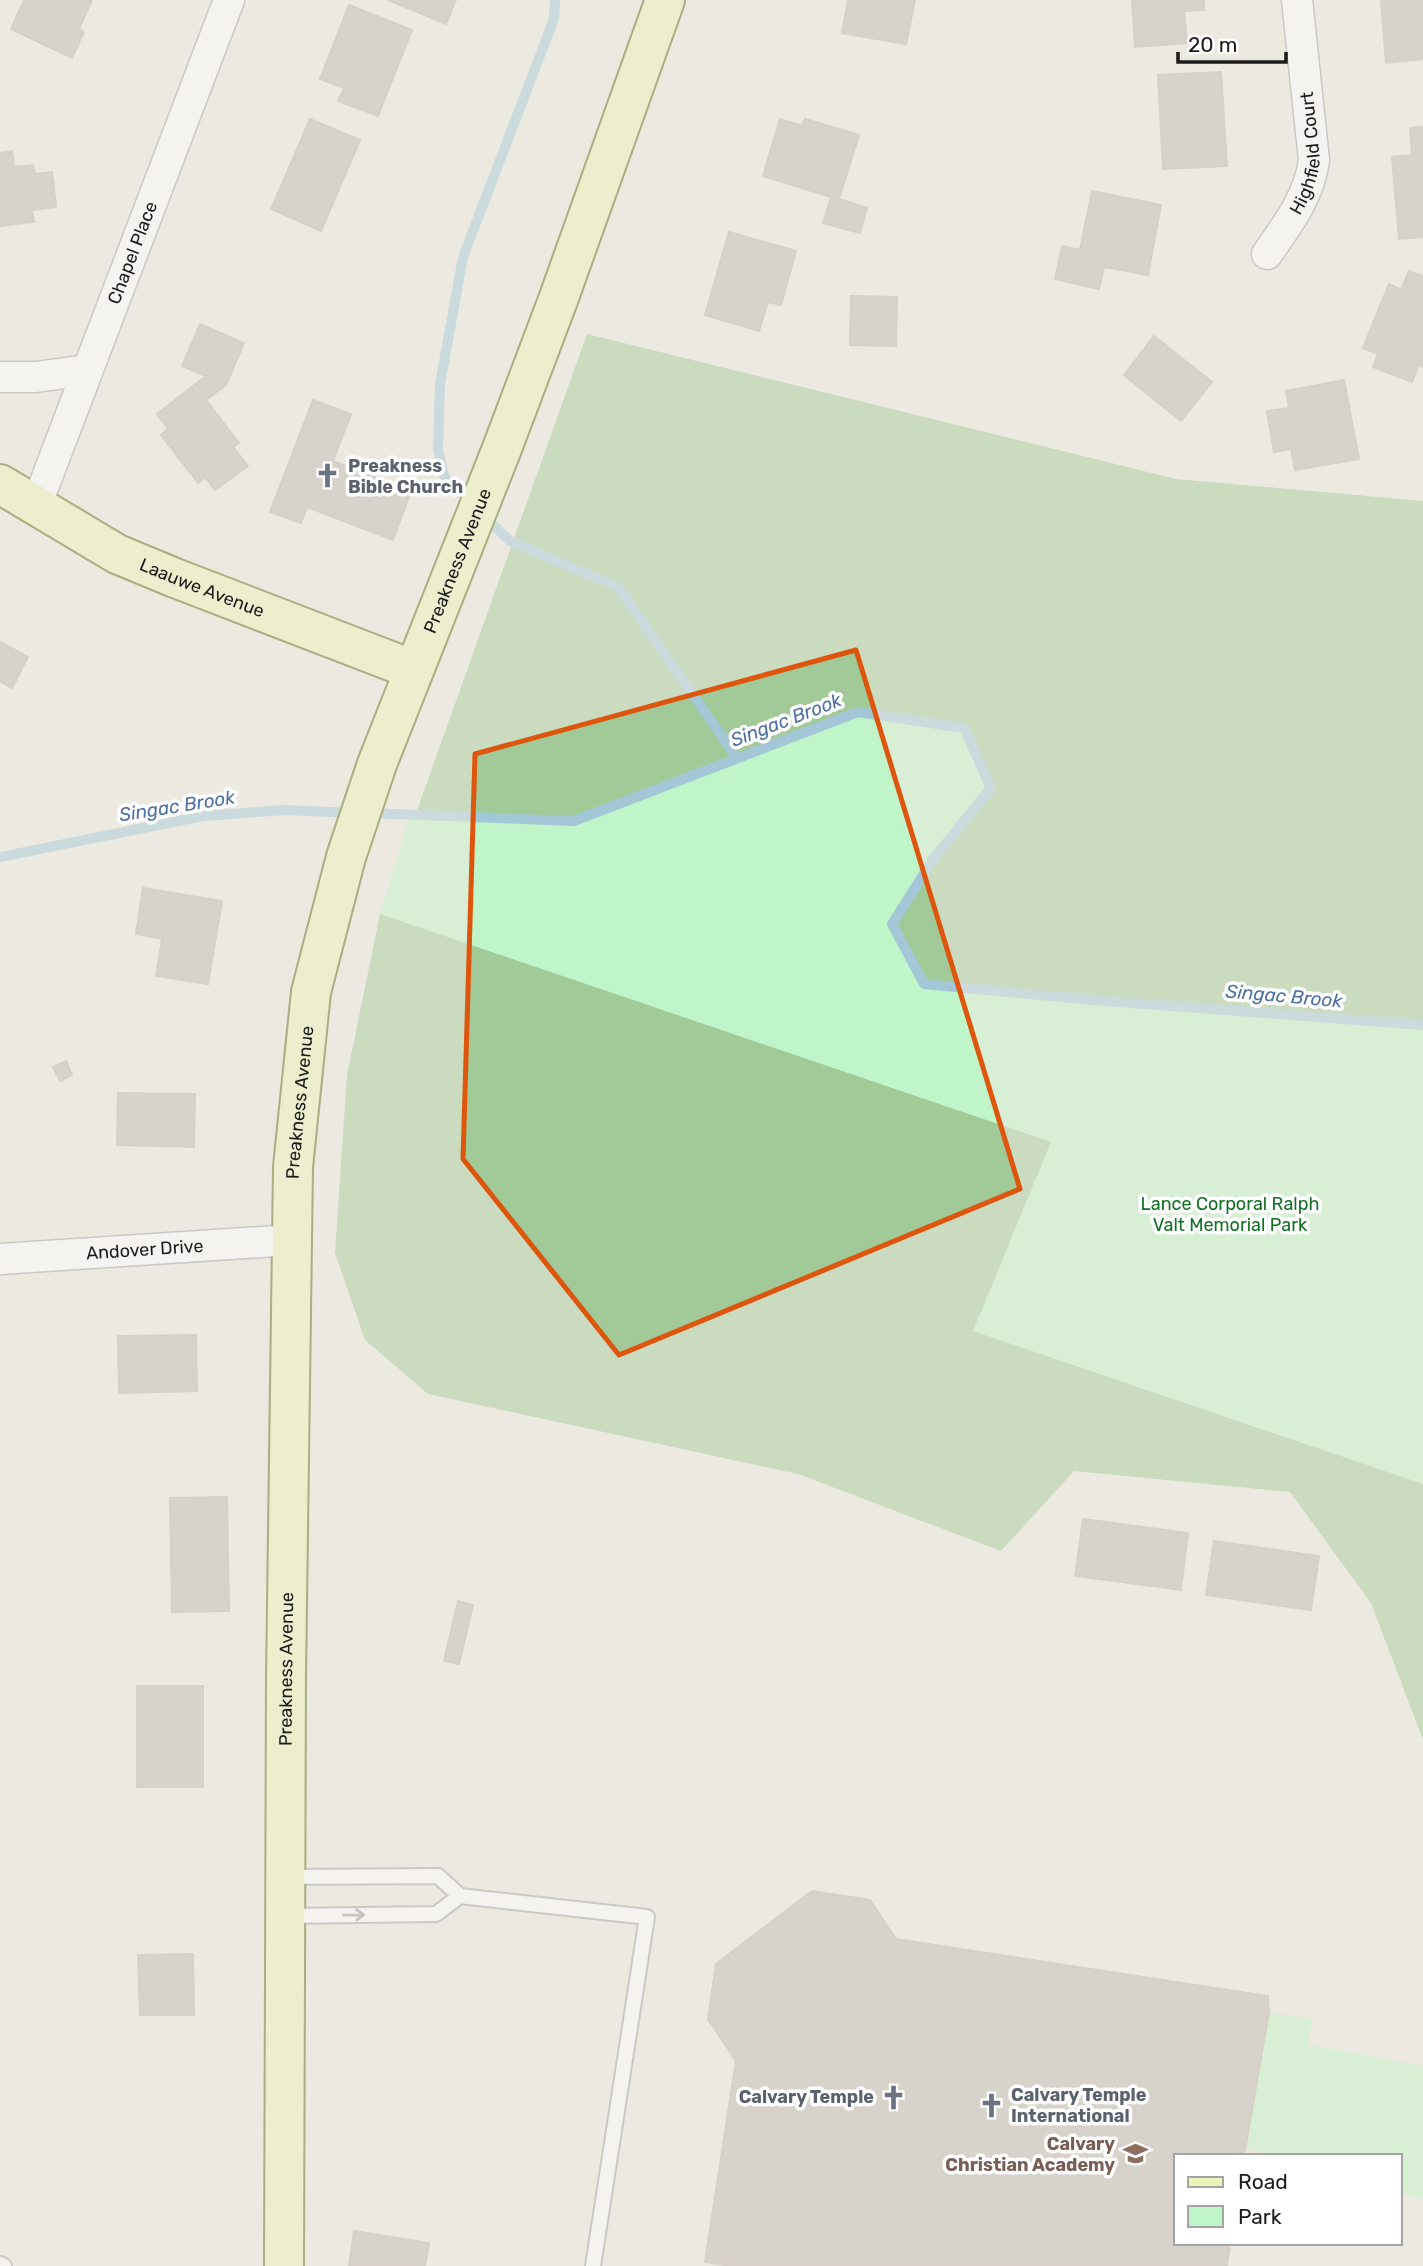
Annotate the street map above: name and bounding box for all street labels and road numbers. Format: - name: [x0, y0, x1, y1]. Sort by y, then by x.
- street label: Highfield Court: [1285, 91, 1325, 218]
- street label: Chapel Place: [103, 198, 162, 307]
- street label: Preakness Avenue: [419, 485, 496, 636]
- street label: Laauwe Avenue: [136, 554, 268, 622]
- street label: Preakness Avenue: [282, 1025, 318, 1179]
- street label: Andover Drive: [85, 1235, 204, 1264]
- street label: Preakness Avenue: [275, 1592, 298, 1746]

